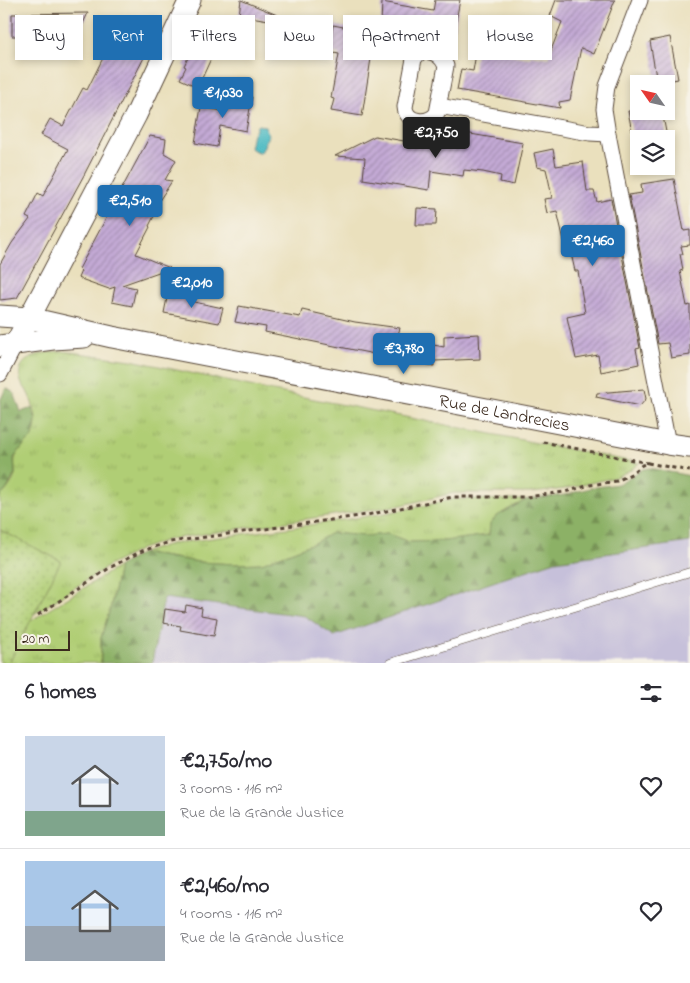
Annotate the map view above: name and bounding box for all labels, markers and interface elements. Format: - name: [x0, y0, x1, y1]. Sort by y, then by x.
- chip: Buy: [15, 15, 83, 60]
- chip: Rent: [93, 15, 162, 60]
- chip: Filters: [172, 15, 255, 60]
- chip: New: [265, 15, 333, 60]
- chip: Apartment: [343, 15, 458, 60]
- chip: House: [468, 15, 552, 60]
- north arrow: [630, 75, 675, 120]
- map controls: [630, 75, 675, 175]
- pin: €1,030: [182, 76, 264, 119]
- text: €1,030: [203, 81, 243, 105]
- pin: €2,750: [395, 116, 477, 159]
- text: €2,750: [414, 121, 458, 145]
- button: layers: [630, 130, 675, 175]
- pin: €2,510: [89, 184, 171, 227]
- text: €2,510: [108, 189, 152, 213]
- pin: €2,460: [552, 224, 634, 267]
- text: €2,460: [572, 229, 614, 253]
- pin: €2,010: [151, 266, 233, 309]
- text: €2,010: [172, 271, 212, 295]
- pin: €3,780: [363, 332, 445, 375]
- text: €3,780: [384, 337, 424, 361]
- street label: Rue de Landrecies: [436, 389, 572, 440]
- scale bar: [15, 628, 70, 651]
- text: 20 m: [22, 629, 49, 650]
- text: 6 homes: [25, 678, 97, 708]
- icon: filters: [637, 679, 665, 707]
- text: €2,750/mo: [180, 747, 272, 777]
- icon: home: [65, 756, 125, 816]
- icon: heart: [637, 772, 665, 800]
- text: 3 rooms · 116 m²: [180, 777, 283, 801]
- text: Rue de la Grande Justice: [180, 801, 344, 825]
- text: €2,460/mo: [180, 872, 269, 902]
- icon: home: [65, 881, 125, 941]
- icon: heart: [637, 897, 665, 925]
- text: 4 rooms · 116 m²: [180, 902, 283, 926]
- text: Rue de la Grande Justice: [180, 926, 344, 950]

